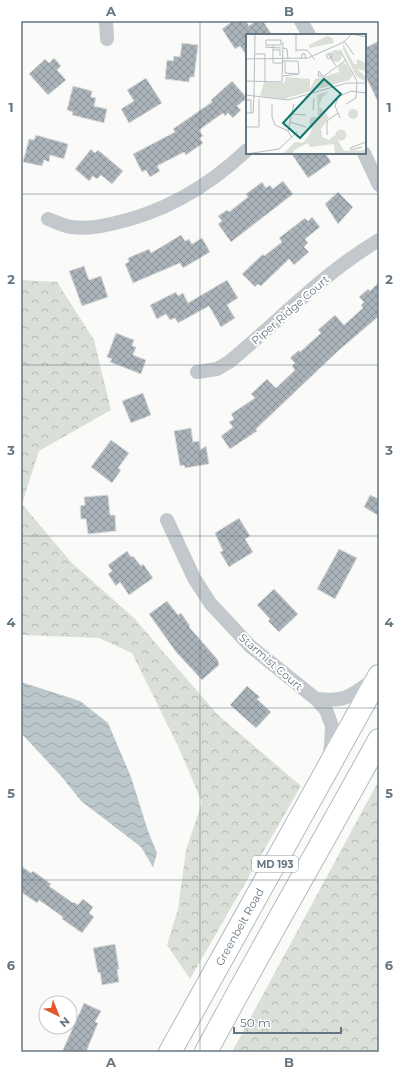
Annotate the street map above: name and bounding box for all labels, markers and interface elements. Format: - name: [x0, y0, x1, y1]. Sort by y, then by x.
- text: A: [105, 3, 117, 19]
- text: B: [284, 3, 294, 19]
- inset map: [246, 34, 366, 154]
- text: 1: [8, 99, 14, 115]
- text: 1: [386, 99, 392, 115]
- text: 2: [7, 271, 15, 287]
- text: 2: [385, 271, 393, 287]
- street label: Piper Ridge Court: [248, 272, 332, 348]
- text: 3: [6, 442, 15, 458]
- text: 3: [384, 442, 393, 458]
- text: 4: [7, 614, 16, 630]
- text: 4: [385, 614, 394, 630]
- street label: Starmist Court: [236, 630, 306, 694]
- text: 5: [7, 785, 15, 801]
- text: 5: [385, 785, 393, 801]
- road number: MD 193: [252, 856, 298, 872]
- street label: Greenbelt Road: [212, 886, 267, 968]
- text: 6: [7, 957, 16, 973]
- text: 6: [385, 957, 394, 973]
- north arrow: [38, 995, 78, 1035]
- scale bar: [234, 1009, 341, 1035]
- text: N: [57, 1014, 73, 1030]
- text: 50 m: [240, 1015, 271, 1030]
- text: A: [105, 1054, 117, 1070]
- text: B: [284, 1054, 294, 1070]

